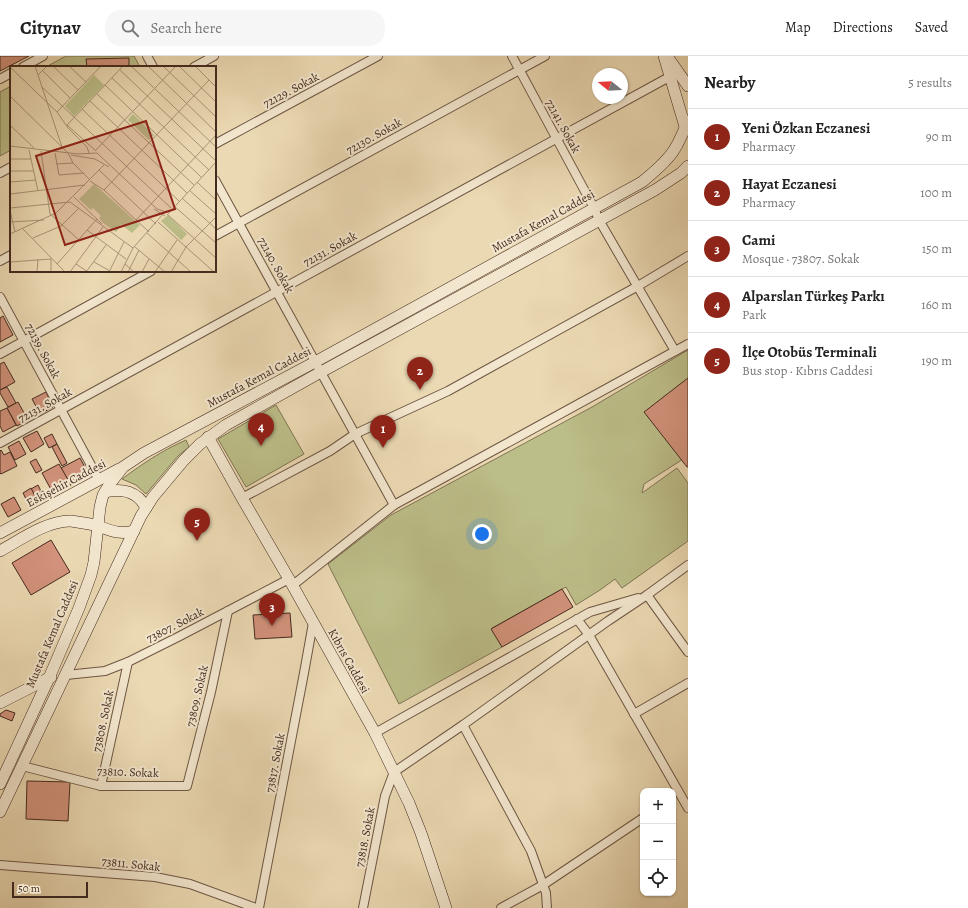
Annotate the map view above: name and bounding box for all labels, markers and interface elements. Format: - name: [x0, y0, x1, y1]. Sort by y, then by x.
- search box: [105, 10, 385, 46]
- text: Citynav: [20, 15, 81, 41]
- icon: search: [119, 17, 141, 39]
- text: Search here: [151, 18, 222, 38]
- text: Map: [785, 18, 811, 37]
- text: Directions: [833, 18, 893, 37]
- text: Saved: [915, 18, 948, 37]
- inset map: [10, 66, 216, 272]
- north arrow: [592, 68, 628, 104]
- street label: 72129. Sokak: [260, 69, 322, 111]
- text: Nearby: [704, 71, 755, 94]
- text: 5 results: [908, 74, 952, 91]
- street label: 72141. Sokak: [542, 96, 584, 156]
- street label: 72130. Sokak: [343, 114, 405, 158]
- text: Yeni Özkan Eczanesi: [742, 118, 870, 138]
- text: 1: [715, 128, 719, 145]
- text: 90 m: [926, 128, 952, 145]
- text: Pharmacy: [742, 138, 795, 155]
- text: Hayat Eczanesi: [742, 174, 837, 194]
- text: 2: [714, 184, 720, 201]
- text: 100 m: [920, 184, 952, 201]
- street label: Mustafa Kemal Caddesi: [489, 186, 597, 256]
- text: Pharmacy: [742, 194, 795, 211]
- street label: 72131. Sokak: [300, 228, 360, 270]
- text: Cami: [742, 230, 775, 250]
- street label: 72140. Sokak: [254, 234, 298, 296]
- text: 3: [714, 240, 720, 257]
- text: 150 m: [922, 240, 952, 257]
- text: Mosque · 73807. Sokak: [742, 250, 859, 267]
- text: Alparslan Türkeş Parkı: [742, 286, 885, 306]
- text: 4: [714, 296, 720, 313]
- text: 160 m: [921, 296, 952, 313]
- text: Park: [742, 306, 766, 323]
- street label: 72139. Sokak: [22, 321, 64, 381]
- text: İlçe Otobüs Terminali: [742, 342, 877, 362]
- street label: Mustafa Kemal Caddesi: [204, 343, 314, 411]
- text: 5: [714, 352, 720, 369]
- text: 190 m: [921, 352, 952, 369]
- pin: 2: [407, 357, 433, 390]
- text: Bus stop · Kıbrıs Caddesi: [742, 362, 873, 379]
- street label: 72131. Sokak: [15, 384, 75, 426]
- pin: 4: [248, 413, 274, 446]
- pin: 1: [370, 415, 396, 448]
- street label: Eskişehir Caddesi: [23, 455, 109, 511]
- pin: 5: [184, 508, 210, 541]
- your location: [472, 524, 492, 544]
- street label: Mustafa Kemal Caddesi: [22, 578, 82, 690]
- pin: 3: [259, 593, 285, 626]
- street label: 73807. Sokak: [144, 604, 206, 646]
- street label: Kıbrıs Caddesi: [325, 626, 373, 696]
- street label: 73809. Sokak: [182, 664, 212, 728]
- street label: 73808. Sokak: [89, 688, 117, 754]
- street label: 73817. Sokak: [261, 732, 289, 794]
- street label: 73810. Sokak: [97, 763, 159, 781]
- map controls: [640, 788, 676, 896]
- button: +: [640, 788, 676, 824]
- street label: 73818. Sokak: [351, 806, 379, 868]
- button: −: [640, 824, 676, 860]
- street label: 73811. Sokak: [101, 853, 161, 875]
- button: locate: [640, 860, 676, 896]
- scale bar: [12, 880, 88, 899]
- text: 50 m: [18, 881, 40, 896]

